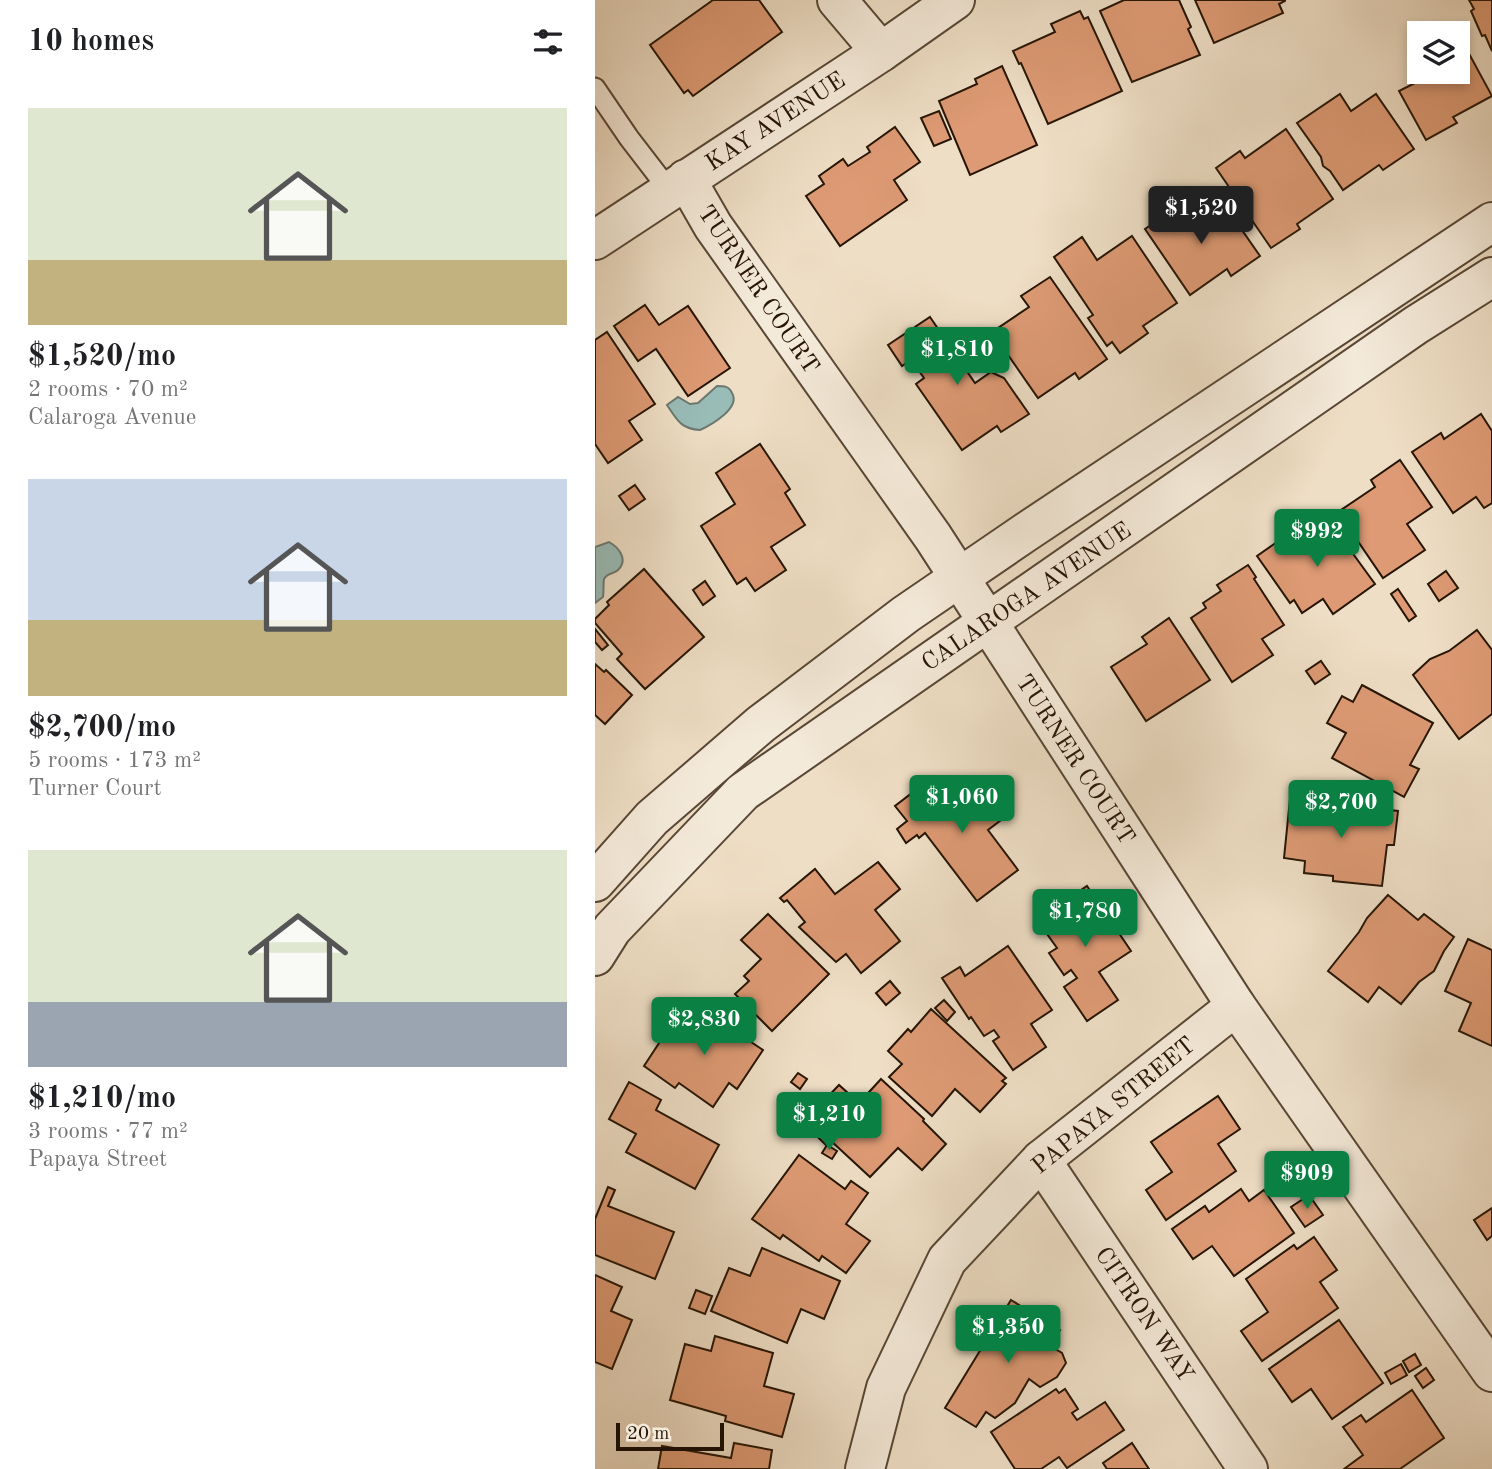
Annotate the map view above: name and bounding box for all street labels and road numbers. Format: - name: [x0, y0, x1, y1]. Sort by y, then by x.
- street label: KAY AVENUE: [702, 69, 850, 177]
- street label: TURNER COURT: [692, 202, 822, 379]
- street label: CALAROGA AVENUE: [918, 519, 1136, 676]
- street label: TURNER COURT: [1011, 671, 1138, 849]
- street label: PAPAYA STREET: [1028, 1034, 1200, 1180]
- street label: CITRON WAY: [1090, 1243, 1197, 1387]

